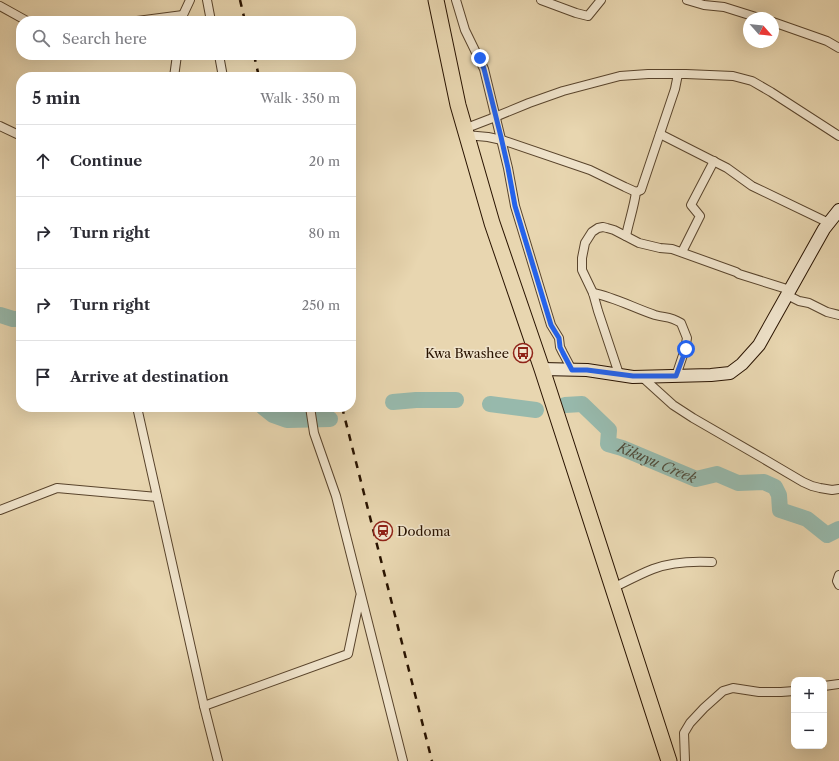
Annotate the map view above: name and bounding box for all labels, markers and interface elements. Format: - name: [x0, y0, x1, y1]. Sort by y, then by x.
- north arrow: [743, 12, 779, 48]
- search box: [16, 16, 356, 60]
- icon: search: [30, 27, 52, 49]
- text: Search here: [62, 29, 147, 48]
- route end: [471, 49, 489, 67]
- text: 5 min: [32, 88, 80, 108]
- text: Walk · 350 m: [260, 90, 340, 106]
- icon: ahead: [32, 150, 54, 172]
- text: Continue: [70, 151, 142, 170]
- text: 20 m: [309, 153, 340, 169]
- icon: right: [32, 222, 54, 244]
- text: Turn right: [70, 223, 150, 242]
- text: 80 m: [308, 225, 340, 241]
- icon: right: [32, 294, 54, 316]
- text: Turn right: [70, 295, 150, 314]
- text: 250 m: [302, 297, 340, 313]
- route start: [677, 340, 695, 358]
- bus stop icon: Kwa Bwashee: [512, 342, 534, 364]
- place label: Kwa Bwashee: [425, 345, 509, 361]
- icon: arrive: [32, 366, 54, 388]
- text: Arrive at destination: [70, 367, 229, 386]
- water label: Kikuyu Creek: [614, 438, 700, 487]
- station icon: Dodoma: [372, 520, 394, 542]
- place label: Dodoma: [397, 523, 450, 539]
- map controls: [791, 677, 827, 749]
- button: +: [791, 677, 827, 713]
- button: −: [791, 713, 827, 749]

